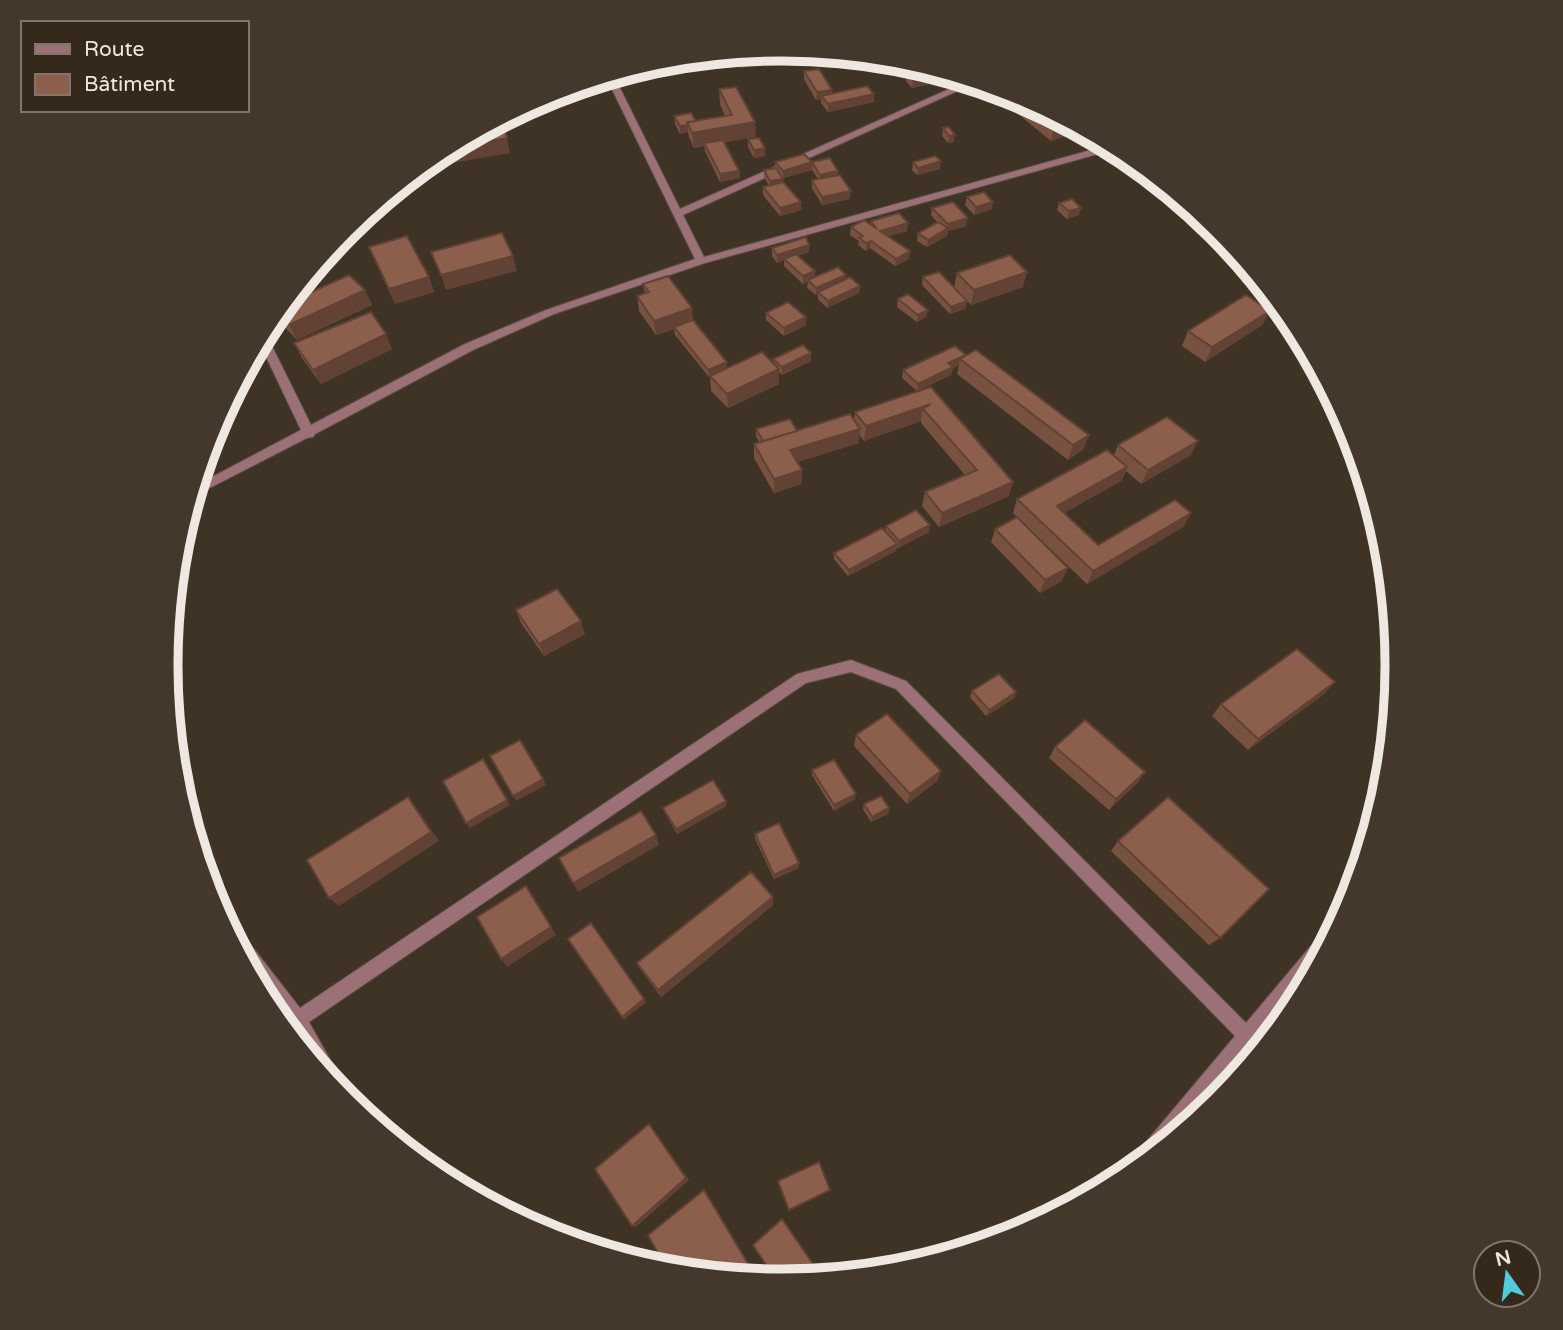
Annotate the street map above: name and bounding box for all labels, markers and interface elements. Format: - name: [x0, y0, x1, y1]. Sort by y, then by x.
- legend: [21, 21, 248, 112]
- text: Route: [84, 37, 144, 62]
- text: Bâtiment: [84, 72, 175, 97]
- north arrow: [1472, 1239, 1542, 1309]
- text: N: [1493, 1246, 1513, 1271]

